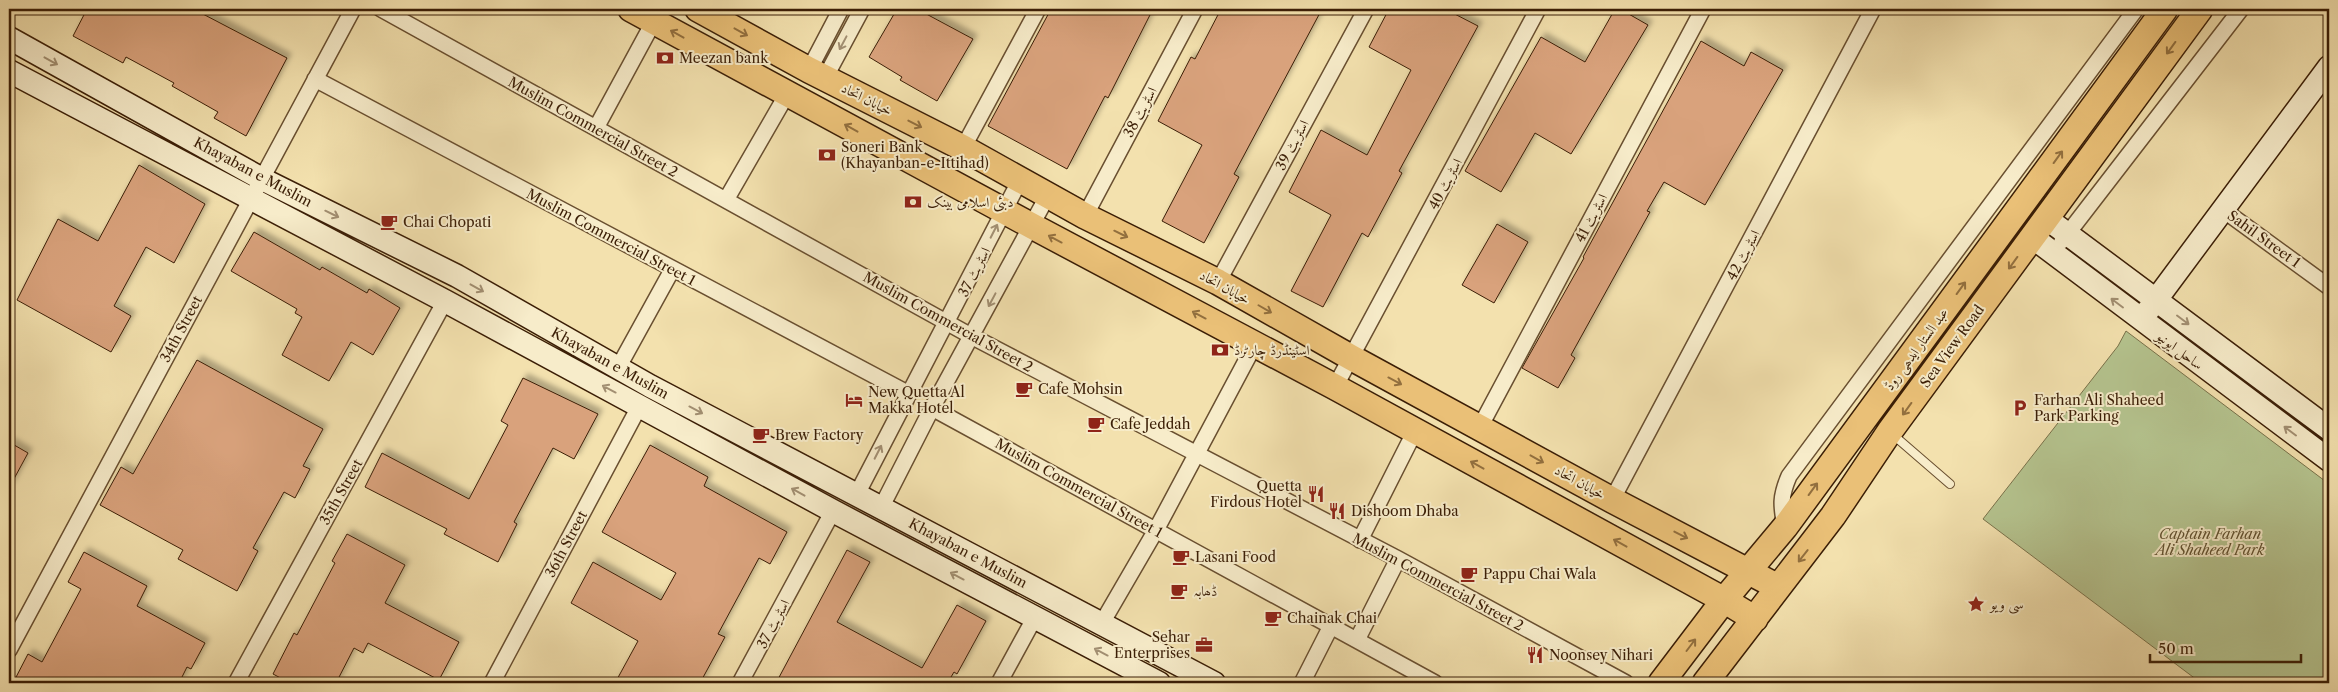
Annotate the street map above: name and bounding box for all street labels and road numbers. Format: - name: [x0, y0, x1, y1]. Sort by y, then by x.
- street label: Muslim Commercial Street 2: [505, 73, 681, 181]
- street label: خیابان اتحاد: [838, 79, 896, 119]
- street label: اسٹریٹ 38: [1119, 84, 1161, 140]
- street label: اسٹریٹ 39: [1271, 117, 1313, 173]
- street label: Khayaban e Muslim: [191, 133, 315, 211]
- street label: اسٹریٹ 40: [1424, 155, 1466, 213]
- street label: Muslim Commercial Street 1: [523, 185, 699, 289]
- street label: اسٹریٹ 41: [1571, 191, 1611, 245]
- street label: Sahil Street 1: [2224, 206, 2304, 272]
- street label: اسٹریٹ 42: [1722, 227, 1764, 283]
- street label: اسٹریٹ 37: [954, 244, 994, 300]
- street label: خیابان اتحاد: [1197, 266, 1253, 308]
- street label: Muslim Commercial Street 2: [860, 268, 1036, 376]
- street label: 34th Street: [156, 293, 206, 365]
- street label: Sea View Road: [1916, 301, 1988, 391]
- street label: عبد الستار ایدھی روڈ: [1880, 304, 1953, 394]
- street label: Khayaban e Muslim: [548, 323, 672, 403]
- street label: ساحل ایونیو: [2150, 325, 2207, 375]
- street label: Muslim Commercial Street 1: [992, 434, 1166, 542]
- street label: 35th Street: [316, 456, 366, 528]
- street label: خیابان اتحاد: [1552, 461, 1608, 503]
- street label: 36th Street: [541, 507, 591, 580]
- street label: Khayaban e Muslim: [906, 514, 1030, 592]
- street label: Muslim Commercial Street 2: [1349, 529, 1527, 635]
- street label: اسٹریٹ 37: [753, 596, 793, 652]

